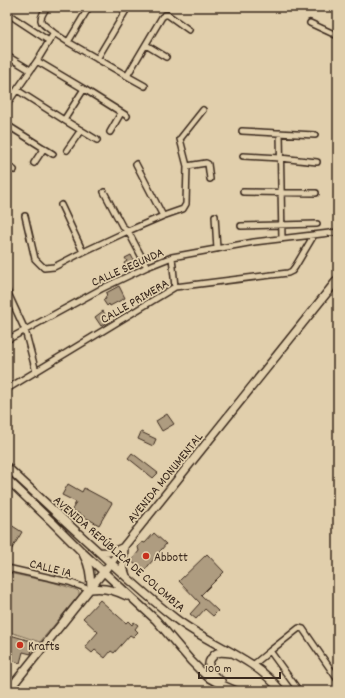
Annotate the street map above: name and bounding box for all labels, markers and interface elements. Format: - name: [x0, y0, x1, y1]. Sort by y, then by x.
- street label: CALLE SEGUNDA: [89, 244, 167, 293]
- street label: CALLE PRIMERA: [97, 275, 173, 329]
- street label: AVENIDA MONUMENTAL: [123, 429, 209, 528]
- street label: AVENIDA REPÚBLICA DE COLOMBIA: [48, 492, 189, 618]
- place label: Abbott: [154, 549, 188, 568]
- marker: Abbott: [141, 551, 151, 561]
- street label: CALLE 1A: [27, 555, 74, 584]
- place label: Krafts: [28, 638, 60, 657]
- marker: Krafts: [15, 640, 25, 650]
- scale bar: [199, 654, 280, 680]
- text: 100 m: [205, 661, 232, 678]

